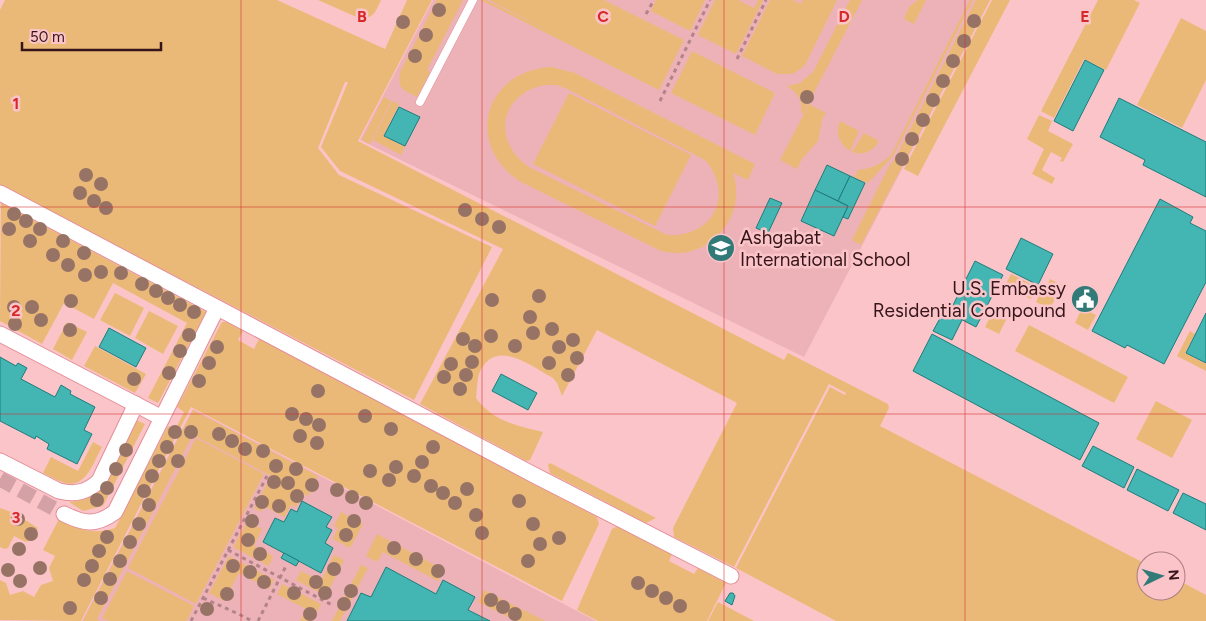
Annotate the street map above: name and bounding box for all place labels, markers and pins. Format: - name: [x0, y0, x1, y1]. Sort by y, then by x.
- place label: Ashgabat International School: [740, 226, 911, 271]
- school or university icon: Ashgabat International School: [706, 233, 736, 263]
- place label: U.S. Embassy Residential Compound: [873, 277, 1066, 322]
- public building icon: U.S. Embassy Residential Compound: [1070, 284, 1100, 314]

